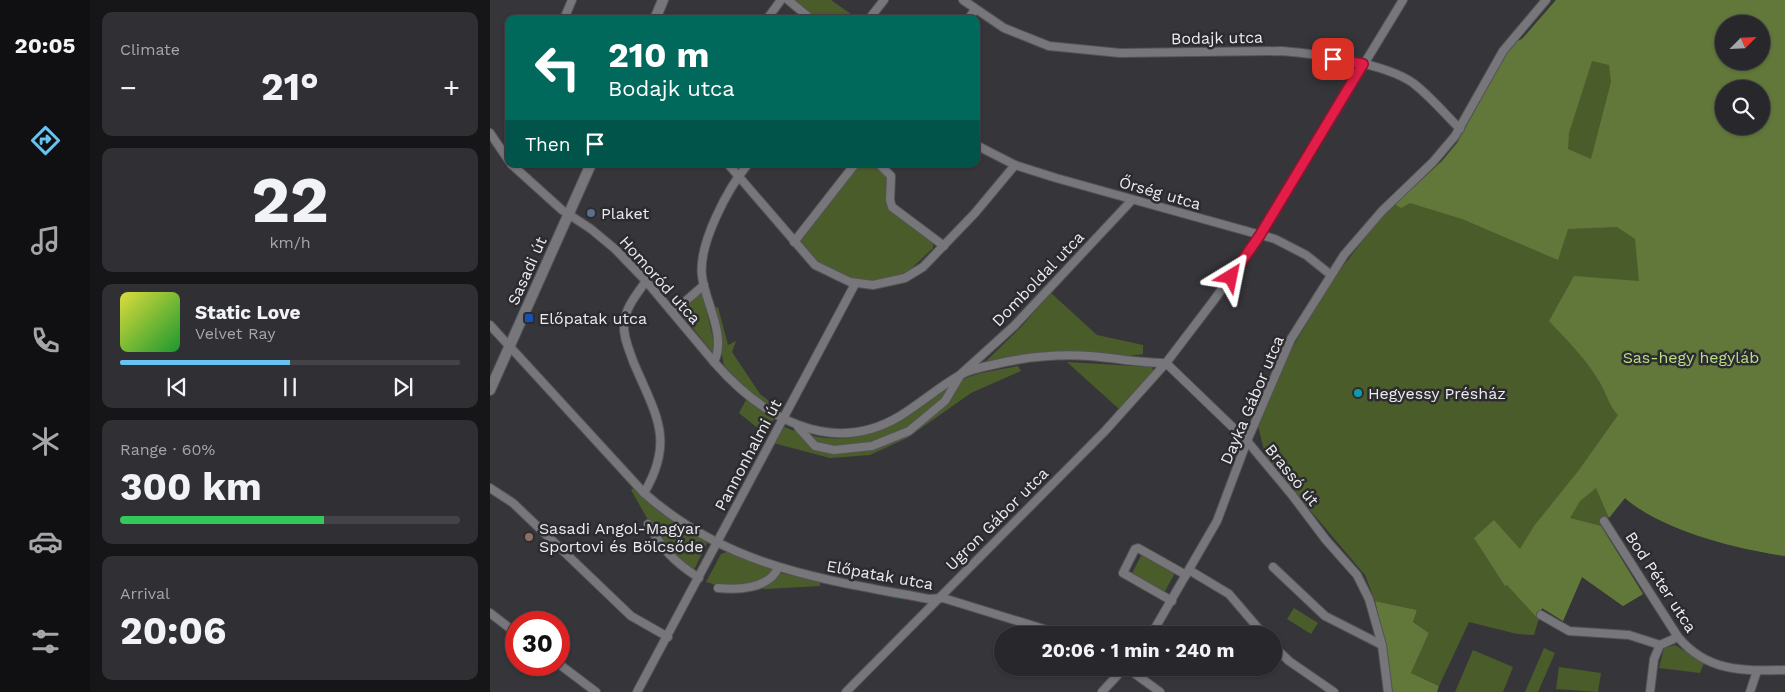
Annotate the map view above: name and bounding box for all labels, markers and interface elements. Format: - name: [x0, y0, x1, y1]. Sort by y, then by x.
- north arrow: [1715, 15, 1770, 70]
- map controls: [1715, 15, 1770, 135]
- street label: Bodajk utca: [1171, 28, 1263, 48]
- text: 20:05: [15, 33, 75, 58]
- text: 210 m: [608, 34, 709, 76]
- icon: left: [525, 35, 590, 100]
- pin: [1312, 38, 1354, 80]
- text: Climate: [120, 40, 180, 59]
- icon: arrive: [1319, 45, 1347, 73]
- text: 21°: [261, 65, 319, 109]
- text: −: [120, 71, 137, 104]
- text: +: [443, 71, 460, 104]
- text: Bodajk utca: [608, 76, 735, 101]
- button: search: [1715, 80, 1770, 135]
- icon: directions: [28, 123, 63, 158]
- icon: arrive: [581, 130, 609, 158]
- text: Then: [525, 133, 571, 156]
- text: 22: [251, 162, 329, 238]
- street label: Őrség utca: [1117, 172, 1203, 214]
- place label: Plaket: [601, 204, 649, 223]
- marker: Plaket: [585, 207, 597, 219]
- icon: music: [28, 223, 63, 258]
- street label: Domboldal utca: [988, 228, 1088, 330]
- street label: Homoród utca: [615, 232, 705, 328]
- text: km/h: [269, 233, 311, 252]
- street label: Sasadi út: [503, 234, 551, 308]
- position arrow: [1204, 250, 1256, 302]
- text: Static Love: [195, 301, 300, 324]
- place label: Előpatak utca: [539, 309, 647, 328]
- marker: Előpatak utca: [523, 312, 535, 324]
- icon: phone: [28, 323, 63, 358]
- text: Velvet Ray: [195, 324, 275, 343]
- street label: Dayka Gábor utca: [1216, 333, 1288, 467]
- park label: Sas-hegy hegyláb: [1623, 348, 1759, 367]
- icon: previous: [163, 373, 191, 401]
- icon: pause: [276, 373, 304, 401]
- icon: next: [389, 373, 417, 401]
- place label: Hegyessy Présház: [1368, 384, 1506, 403]
- marker: Hegyessy Présház: [1352, 387, 1364, 399]
- street label: Pannonhalmi út: [711, 396, 786, 514]
- icon: climate: [28, 424, 63, 459]
- text: Range · 60%: [120, 440, 215, 459]
- street label: Brassó út: [1261, 440, 1323, 510]
- street label: Ugron Gábor utca: [942, 464, 1052, 574]
- text: 300 km: [120, 465, 262, 509]
- place label: Sasadi Angol-Magyar Sportovi és Bölcsőde: [539, 519, 704, 556]
- icon: car: [28, 524, 63, 559]
- street label: Bod Péter utca: [1621, 528, 1701, 636]
- marker: Sasadi Angol-Magyar Sportovi és Bölcsőde: [523, 531, 535, 543]
- street label: Előpatak utca: [825, 556, 935, 594]
- text: Arrival: [120, 584, 170, 603]
- text: 20:06: [120, 609, 226, 653]
- speed limit sign: 30: [505, 611, 570, 676]
- icon: filters: [28, 624, 63, 659]
- text: 20:06 · 1 min · 240 m: [1042, 639, 1234, 662]

